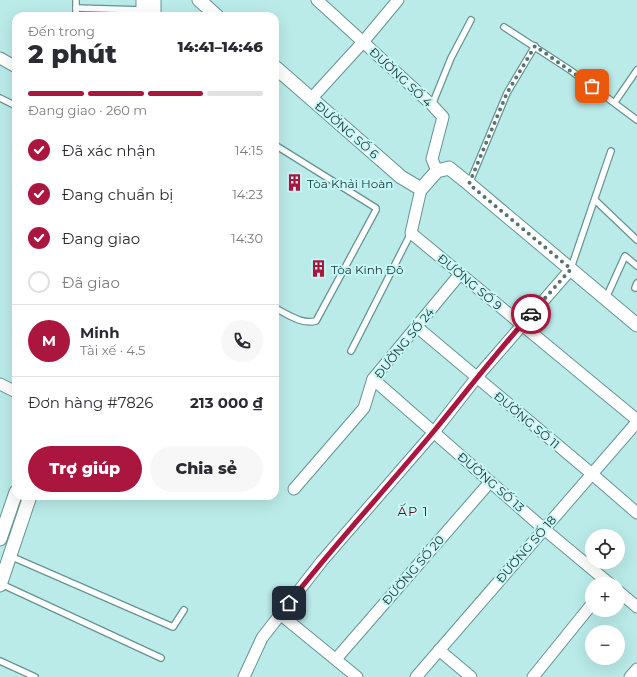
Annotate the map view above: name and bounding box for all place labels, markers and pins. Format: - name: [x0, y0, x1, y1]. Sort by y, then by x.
- pin: [575, 69, 609, 103]
- building icon: Tòa Khải Hoàn: [284, 173, 304, 193]
- place label: Tòa Khải Hoàn: [307, 176, 393, 191]
- building icon: Tòa Kinh Đô: [308, 259, 328, 279]
- place label: Tòa Kinh Đô: [331, 262, 404, 277]
- pin: [272, 586, 306, 620]

